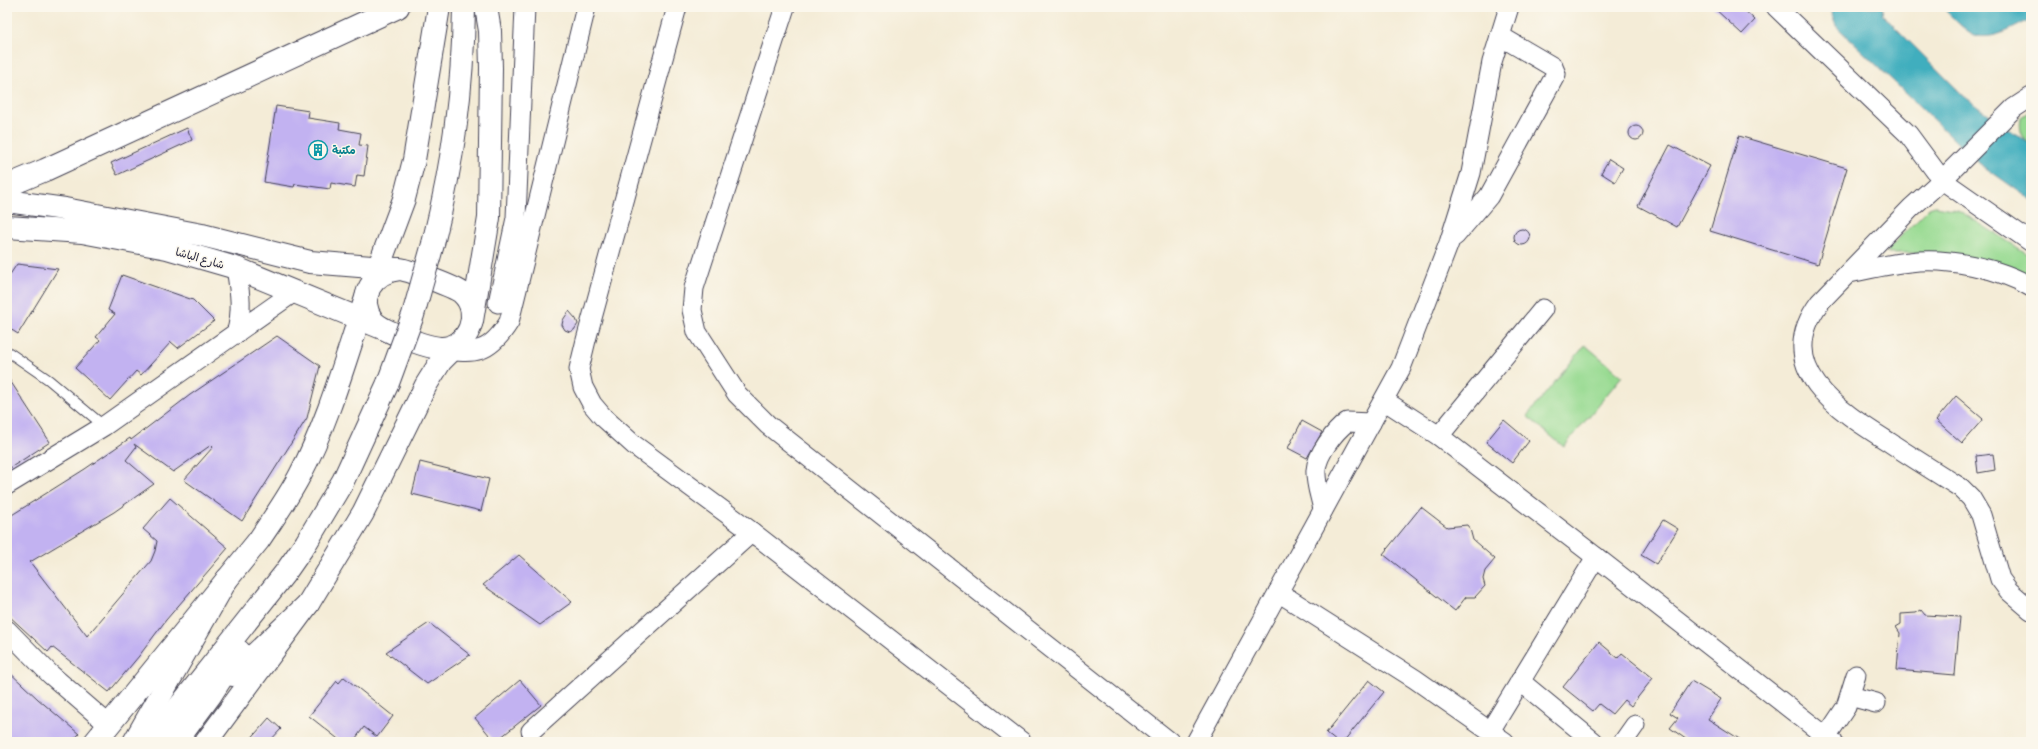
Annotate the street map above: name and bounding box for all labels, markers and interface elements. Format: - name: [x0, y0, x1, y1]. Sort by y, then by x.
- building icon: مكتبة: [307, 139, 329, 161]
- place label: مكتبة: [332, 143, 356, 157]
- street label: شارع الباشا: [173, 244, 226, 274]

